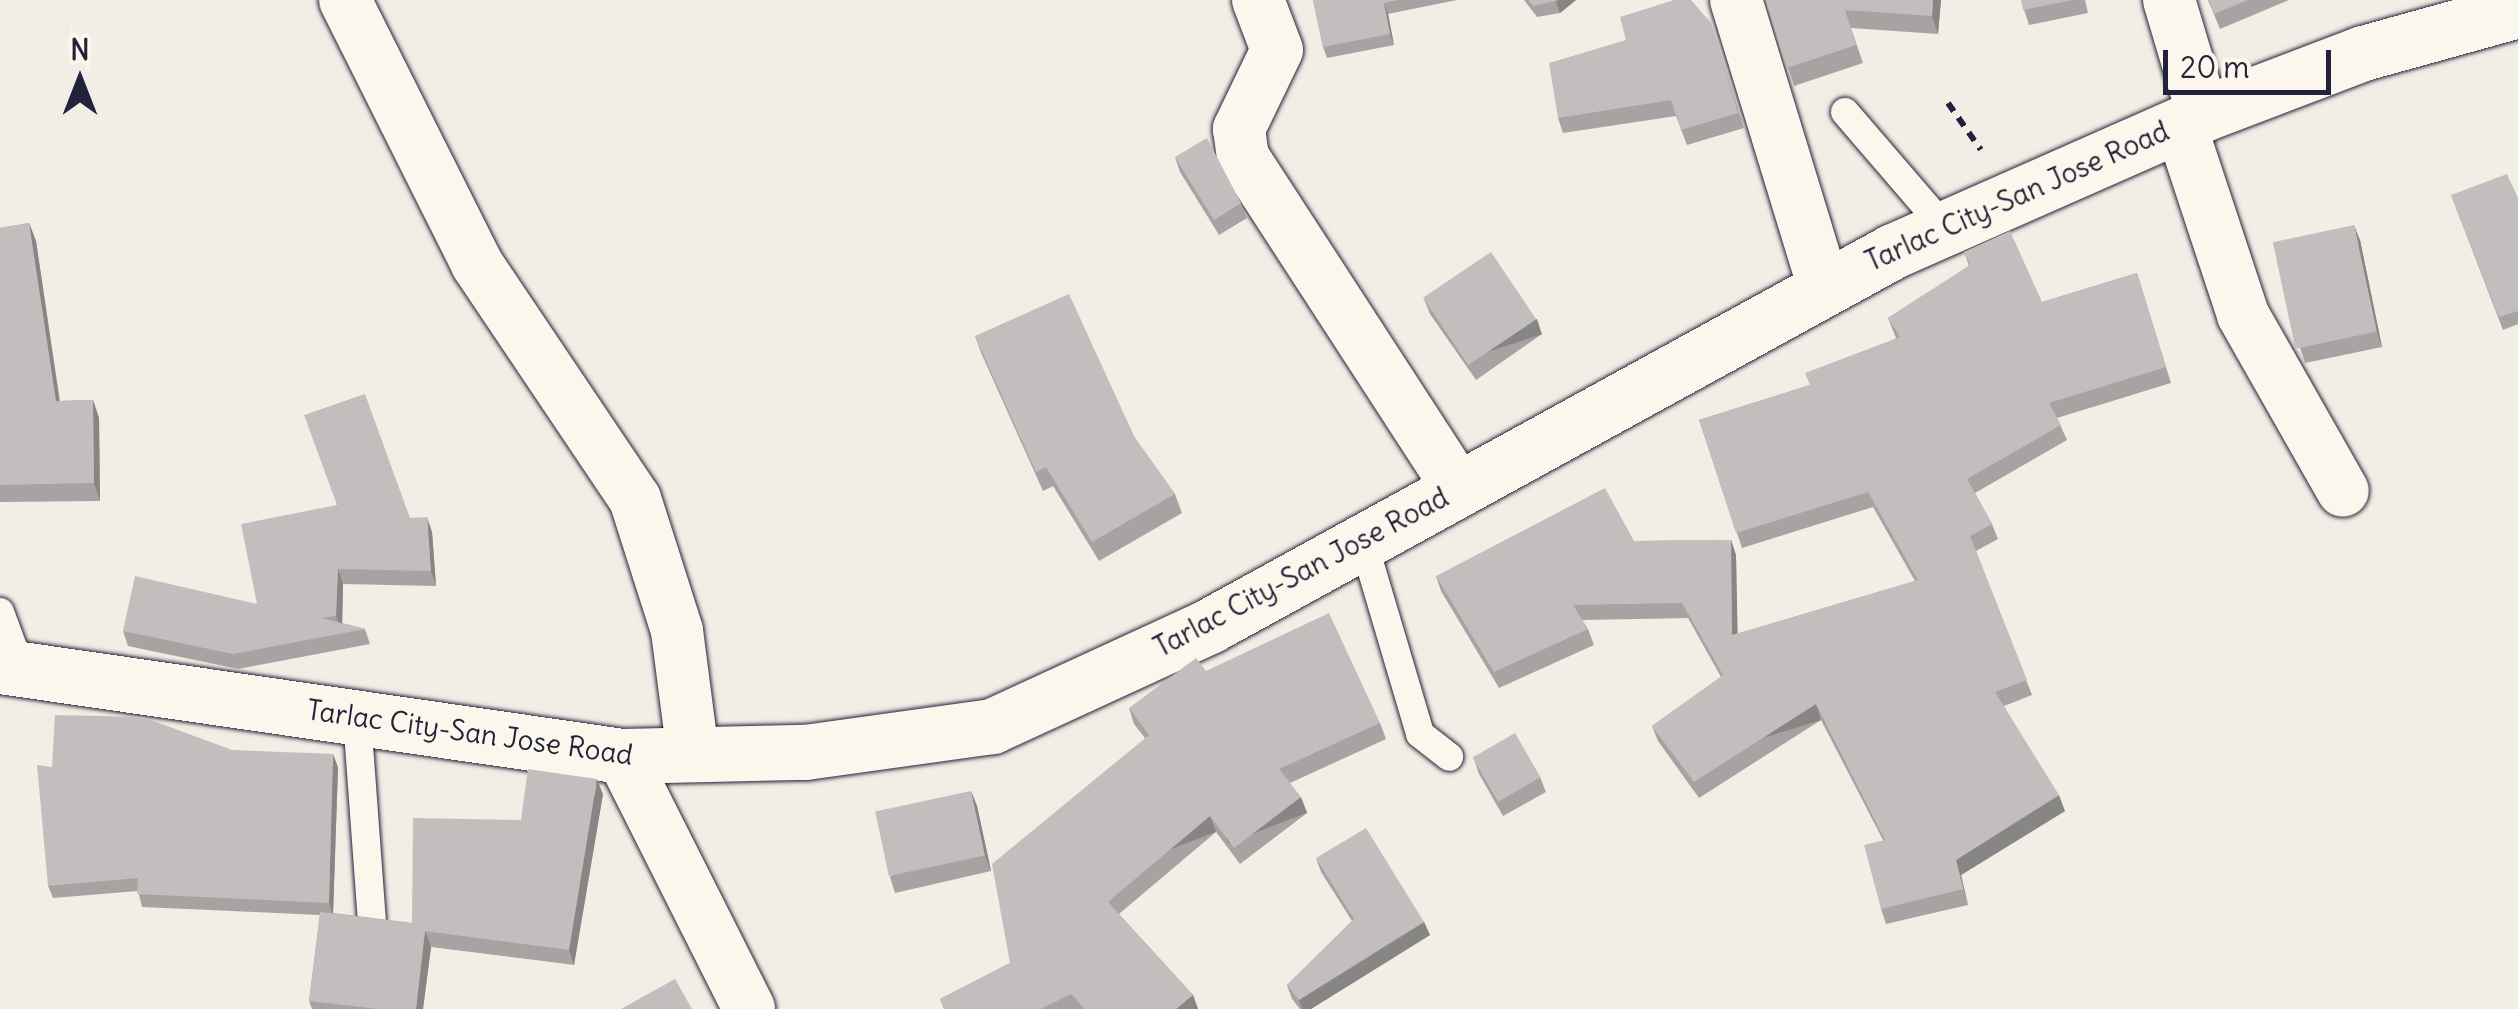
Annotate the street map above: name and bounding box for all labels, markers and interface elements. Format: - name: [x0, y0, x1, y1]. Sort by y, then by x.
- north arrow: [30, 30, 130, 130]
- scale bar: [2168, 30, 2336, 92]
- text: N: [70, 32, 90, 68]
- text: 20 m: [2180, 48, 2250, 86]
- street label: Tarlac City-San Jose Road: [1860, 114, 2174, 278]
- street label: Tarlac City-San Jose Road: [1148, 480, 1454, 664]
- street label: Tarlac City-San Jose Road: [305, 692, 635, 772]

